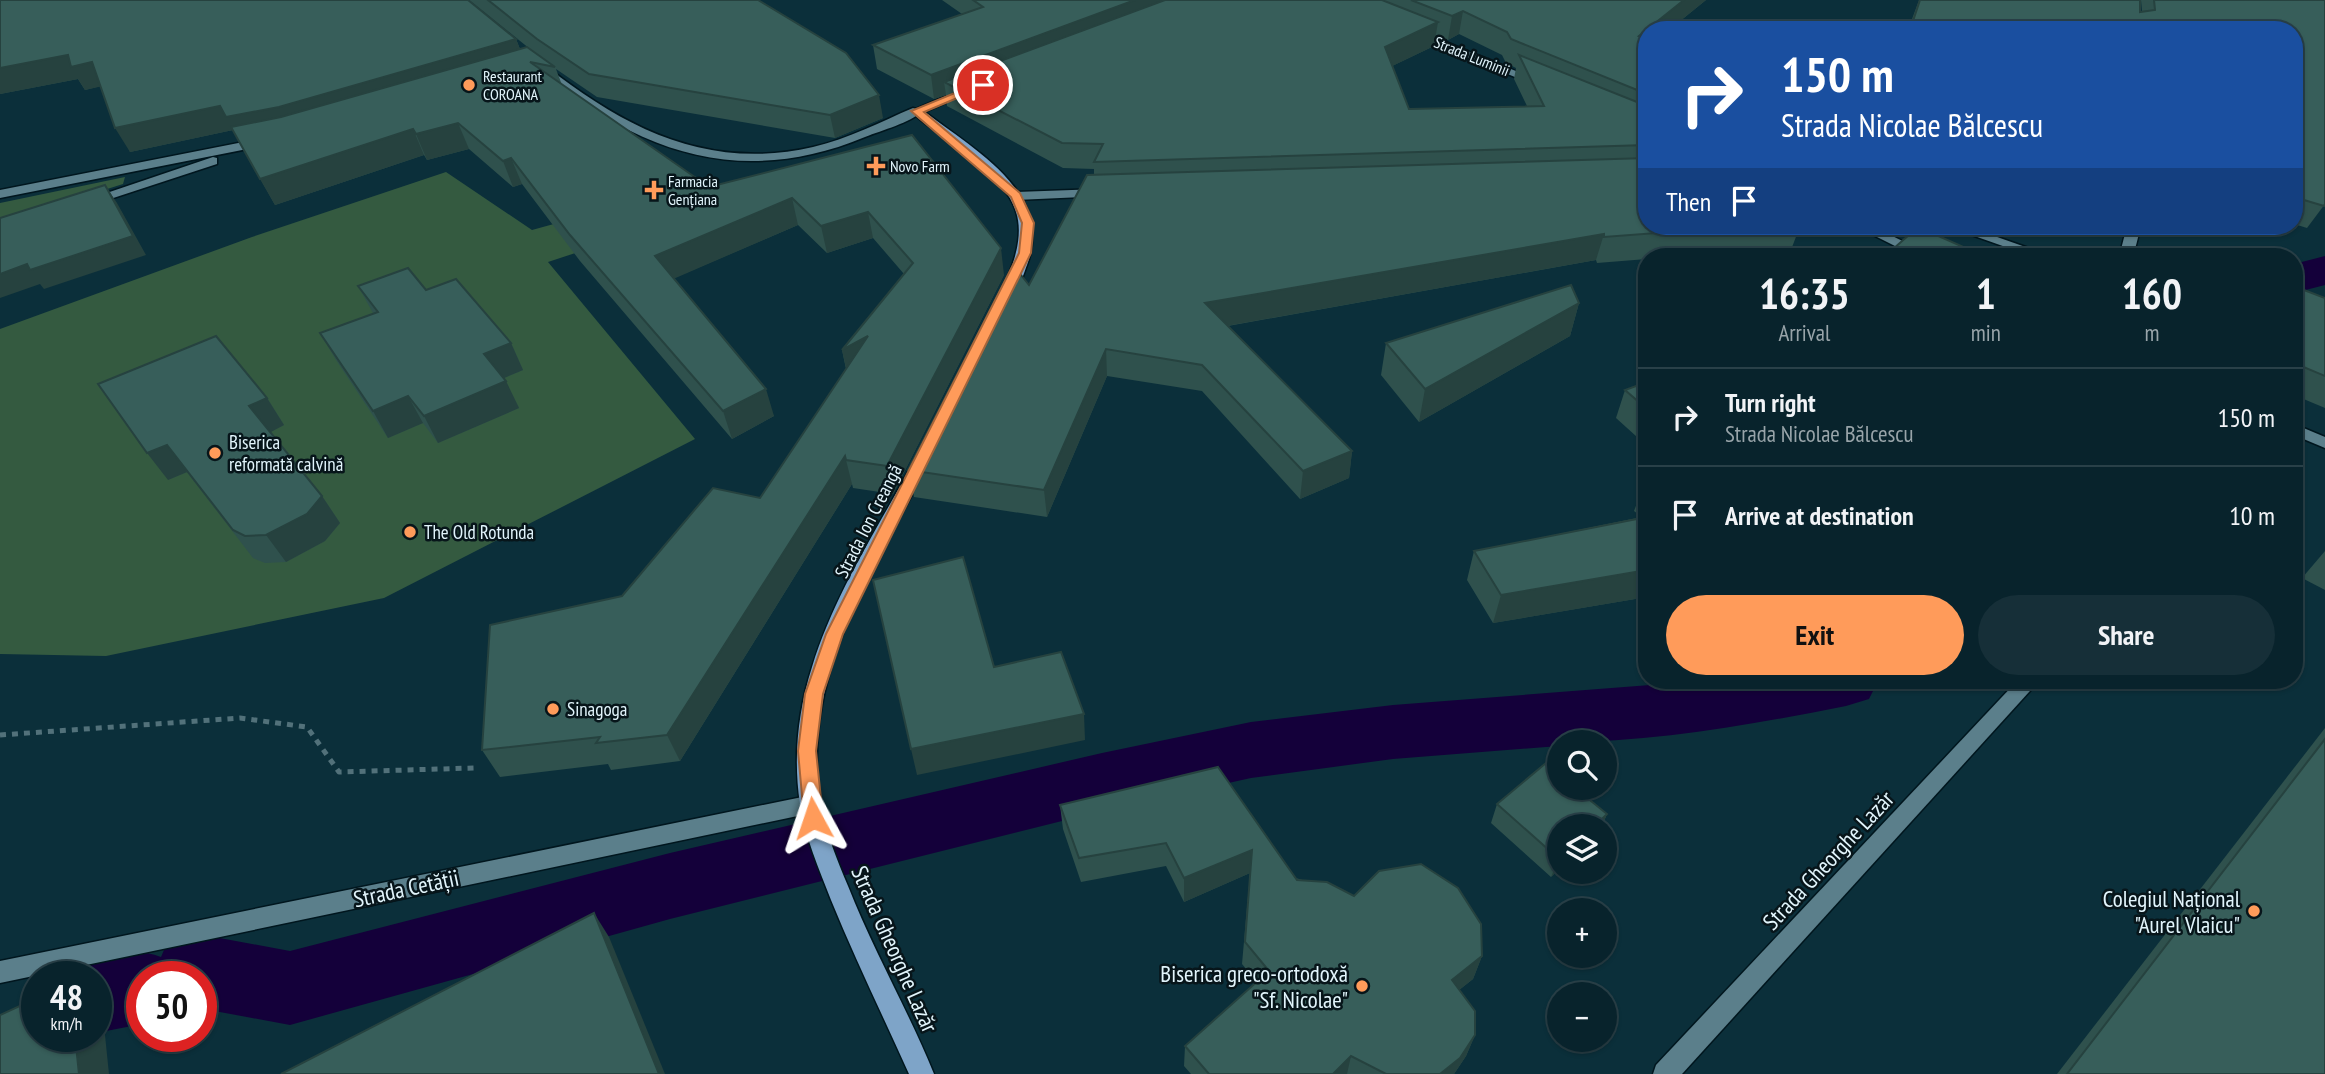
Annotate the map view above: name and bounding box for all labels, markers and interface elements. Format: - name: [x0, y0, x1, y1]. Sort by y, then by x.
- street label: Strada Luminii: [1431, 32, 1513, 80]
- text: 150 m: [1781, 42, 1894, 106]
- icon: right: [1666, 49, 1757, 140]
- pin: [953, 55, 1013, 115]
- place label: Restaurant COROANA: [483, 66, 543, 104]
- icon: arrive: [964, 66, 1002, 104]
- marker: Restaurant COROANA: [461, 77, 477, 93]
- text: Strada Nicolae Bălcescu: [1781, 104, 2043, 146]
- place label: Novo Farm: [890, 156, 950, 176]
- marker: Novo Farm: [868, 158, 884, 174]
- place label: Farmacia Gențiana: [668, 171, 718, 209]
- marker: Farmacia Gențiana: [646, 182, 662, 198]
- icon: arrive: [1725, 182, 1763, 220]
- text: Then: [1666, 185, 1711, 218]
- text: 16:35: [1759, 266, 1850, 321]
- text: 1: [1976, 266, 1996, 321]
- text: 160: [2122, 266, 2182, 321]
- text: Arrival: [1778, 318, 1830, 347]
- text: min: [1971, 318, 2001, 347]
- text: m: [2144, 318, 2159, 347]
- text: Turn right: [1725, 386, 1816, 419]
- icon: right: [1666, 398, 1704, 436]
- text: 150 m: [2217, 401, 2275, 434]
- text: Strada Nicolae Bălcescu: [1725, 419, 1913, 448]
- place label: Biserica reformată calvină: [229, 430, 343, 476]
- marker: Biserica reformată calvină: [207, 445, 223, 461]
- street label: Strada Ion Creangă: [829, 460, 907, 582]
- icon: arrive: [1666, 496, 1704, 534]
- text: Arrive at destination: [1725, 499, 1914, 532]
- text: 10 m: [2229, 499, 2275, 532]
- place label: The Old Rotunda: [424, 520, 534, 544]
- marker: The Old Rotunda: [402, 524, 418, 540]
- button: Exit: [1666, 595, 1964, 675]
- button: Share: [1978, 595, 2275, 675]
- place label: Sinagoga: [567, 697, 627, 721]
- marker: Sinagoga: [545, 701, 561, 717]
- map controls: [1547, 730, 1617, 1052]
- button: search: [1547, 730, 1617, 800]
- position arrow: [776, 781, 850, 855]
- street label: Strada Gheorghe Lazăr: [1756, 784, 1900, 935]
- button: layers: [1547, 814, 1617, 884]
- street label: Strada Gheorghe Lazăr: [845, 861, 945, 1037]
- street label: Strada Cetății: [351, 863, 461, 913]
- place label: Colegiul Național "Aurel Vlaicu": [2103, 884, 2241, 939]
- button: +: [1547, 898, 1617, 968]
- marker: Colegiul Național "Aurel Vlaicu": [2246, 903, 2262, 919]
- place label: Biserica greco-ortodoxă "Sf. Nicolae": [1160, 959, 1348, 1014]
- speed limit sign: 50: [126, 961, 217, 1052]
- text: 48: [50, 974, 83, 1020]
- marker: Biserica greco-ortodoxă "Sf. Nicolae": [1354, 978, 1370, 994]
- button: −: [1547, 982, 1617, 1052]
- text: km/h: [51, 1012, 82, 1035]

